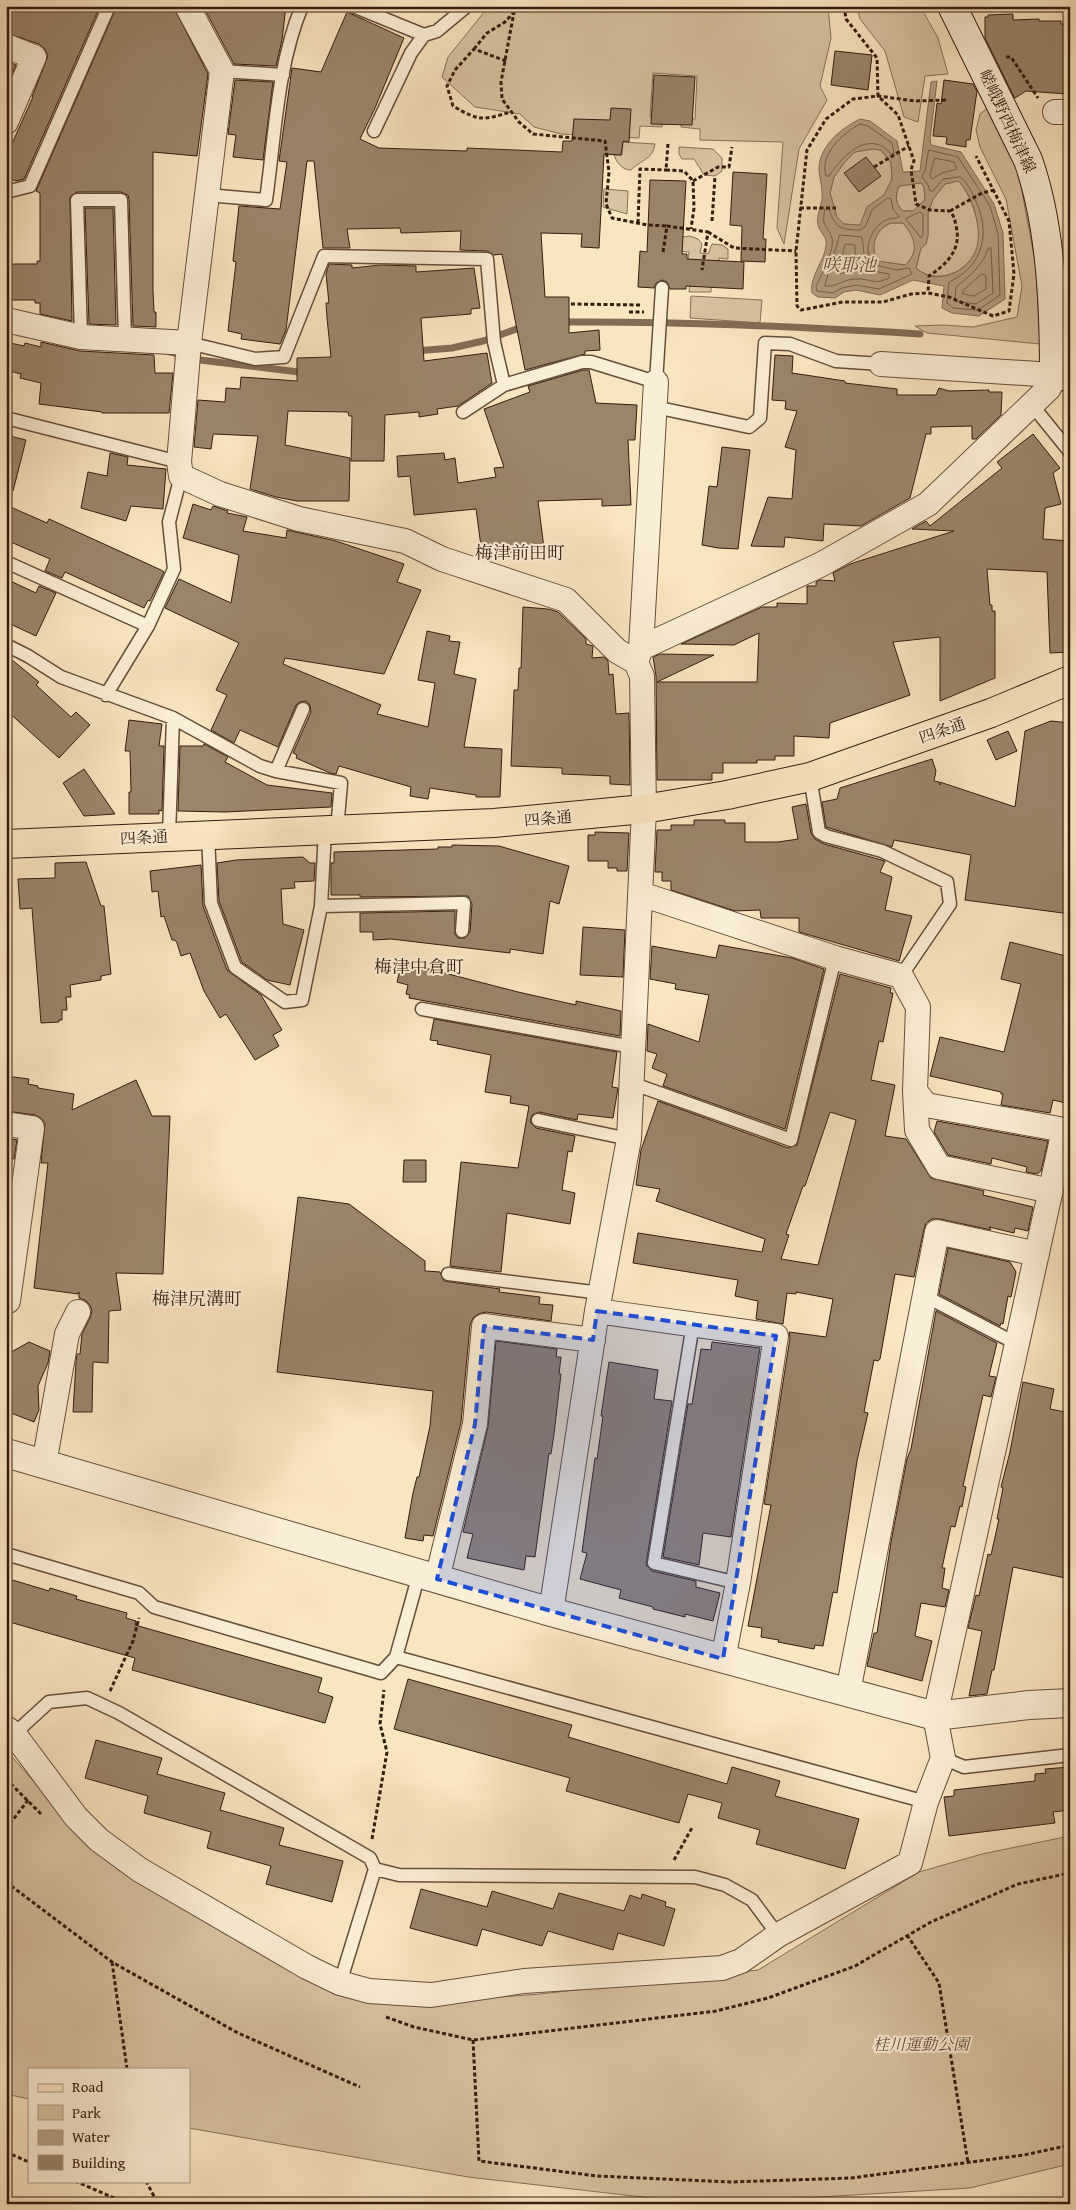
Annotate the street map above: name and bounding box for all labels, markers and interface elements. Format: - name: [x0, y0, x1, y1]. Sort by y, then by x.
- street label: 嵯峨野西梅津線: [973, 65, 1043, 177]
- water label: 咲耶池: [822, 251, 878, 278]
- district label: 梅津前田町: [475, 539, 565, 566]
- street label: 四条通: [915, 711, 969, 749]
- street label: 四条通: [523, 804, 573, 832]
- street label: 四条通: [119, 824, 169, 850]
- district label: 梅津中倉町: [374, 953, 464, 980]
- district label: 梅津尻溝町: [152, 1285, 242, 1312]
- park label: 桂川運動公園: [873, 2032, 972, 2056]
- legend: [28, 2068, 190, 2182]
- text: Road: [72, 2076, 103, 2097]
- text: Park: [72, 2102, 101, 2123]
- text: Water: [72, 2126, 110, 2147]
- text: Building: [72, 2152, 126, 2173]

